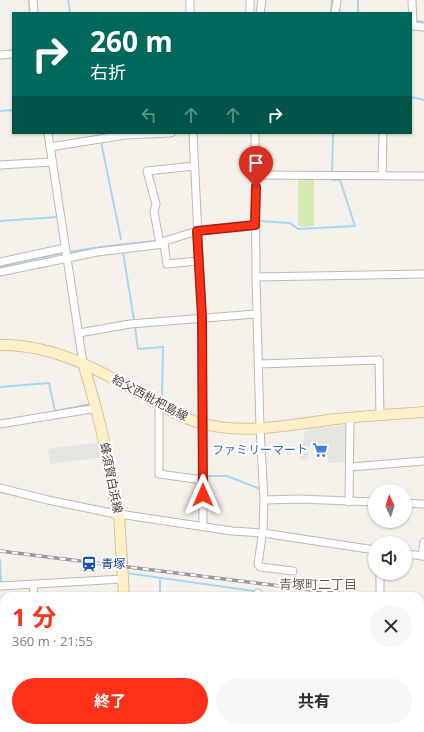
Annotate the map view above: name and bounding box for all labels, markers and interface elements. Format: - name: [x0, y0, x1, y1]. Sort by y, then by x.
- text: 260 m: [90, 22, 173, 60]
- icon: right: [24, 28, 76, 80]
- text: 右折: [90, 60, 126, 84]
- icon: left: [138, 104, 160, 126]
- icon: ahead: [180, 104, 202, 126]
- icon: ahead: [222, 104, 244, 126]
- icon: right: [264, 104, 286, 126]
- pin: [239, 146, 273, 187]
- icon: arrive: [245, 152, 267, 174]
- street label: 給父西枇杷島線: [109, 370, 191, 425]
- street label: 蜂須賀白浜線: [96, 441, 127, 515]
- place label: ファミリーマート: [212, 441, 308, 458]
- supermarket icon: ファミリーマート: [311, 441, 329, 459]
- position arrow: [182, 474, 224, 516]
- north arrow: [368, 484, 412, 528]
- map controls: [368, 484, 412, 580]
- button: sound: [368, 536, 412, 580]
- station icon: 青塚: [80, 555, 98, 573]
- place label: 青塚: [101, 555, 125, 572]
- district label: 青塚町二丁目: [279, 575, 357, 593]
- text: 1 分: [12, 600, 56, 633]
- button: close: [370, 605, 412, 647]
- text: 360 m · 21:55: [12, 632, 93, 650]
- button: 終了: [12, 678, 208, 724]
- button: 共有: [216, 678, 412, 724]

